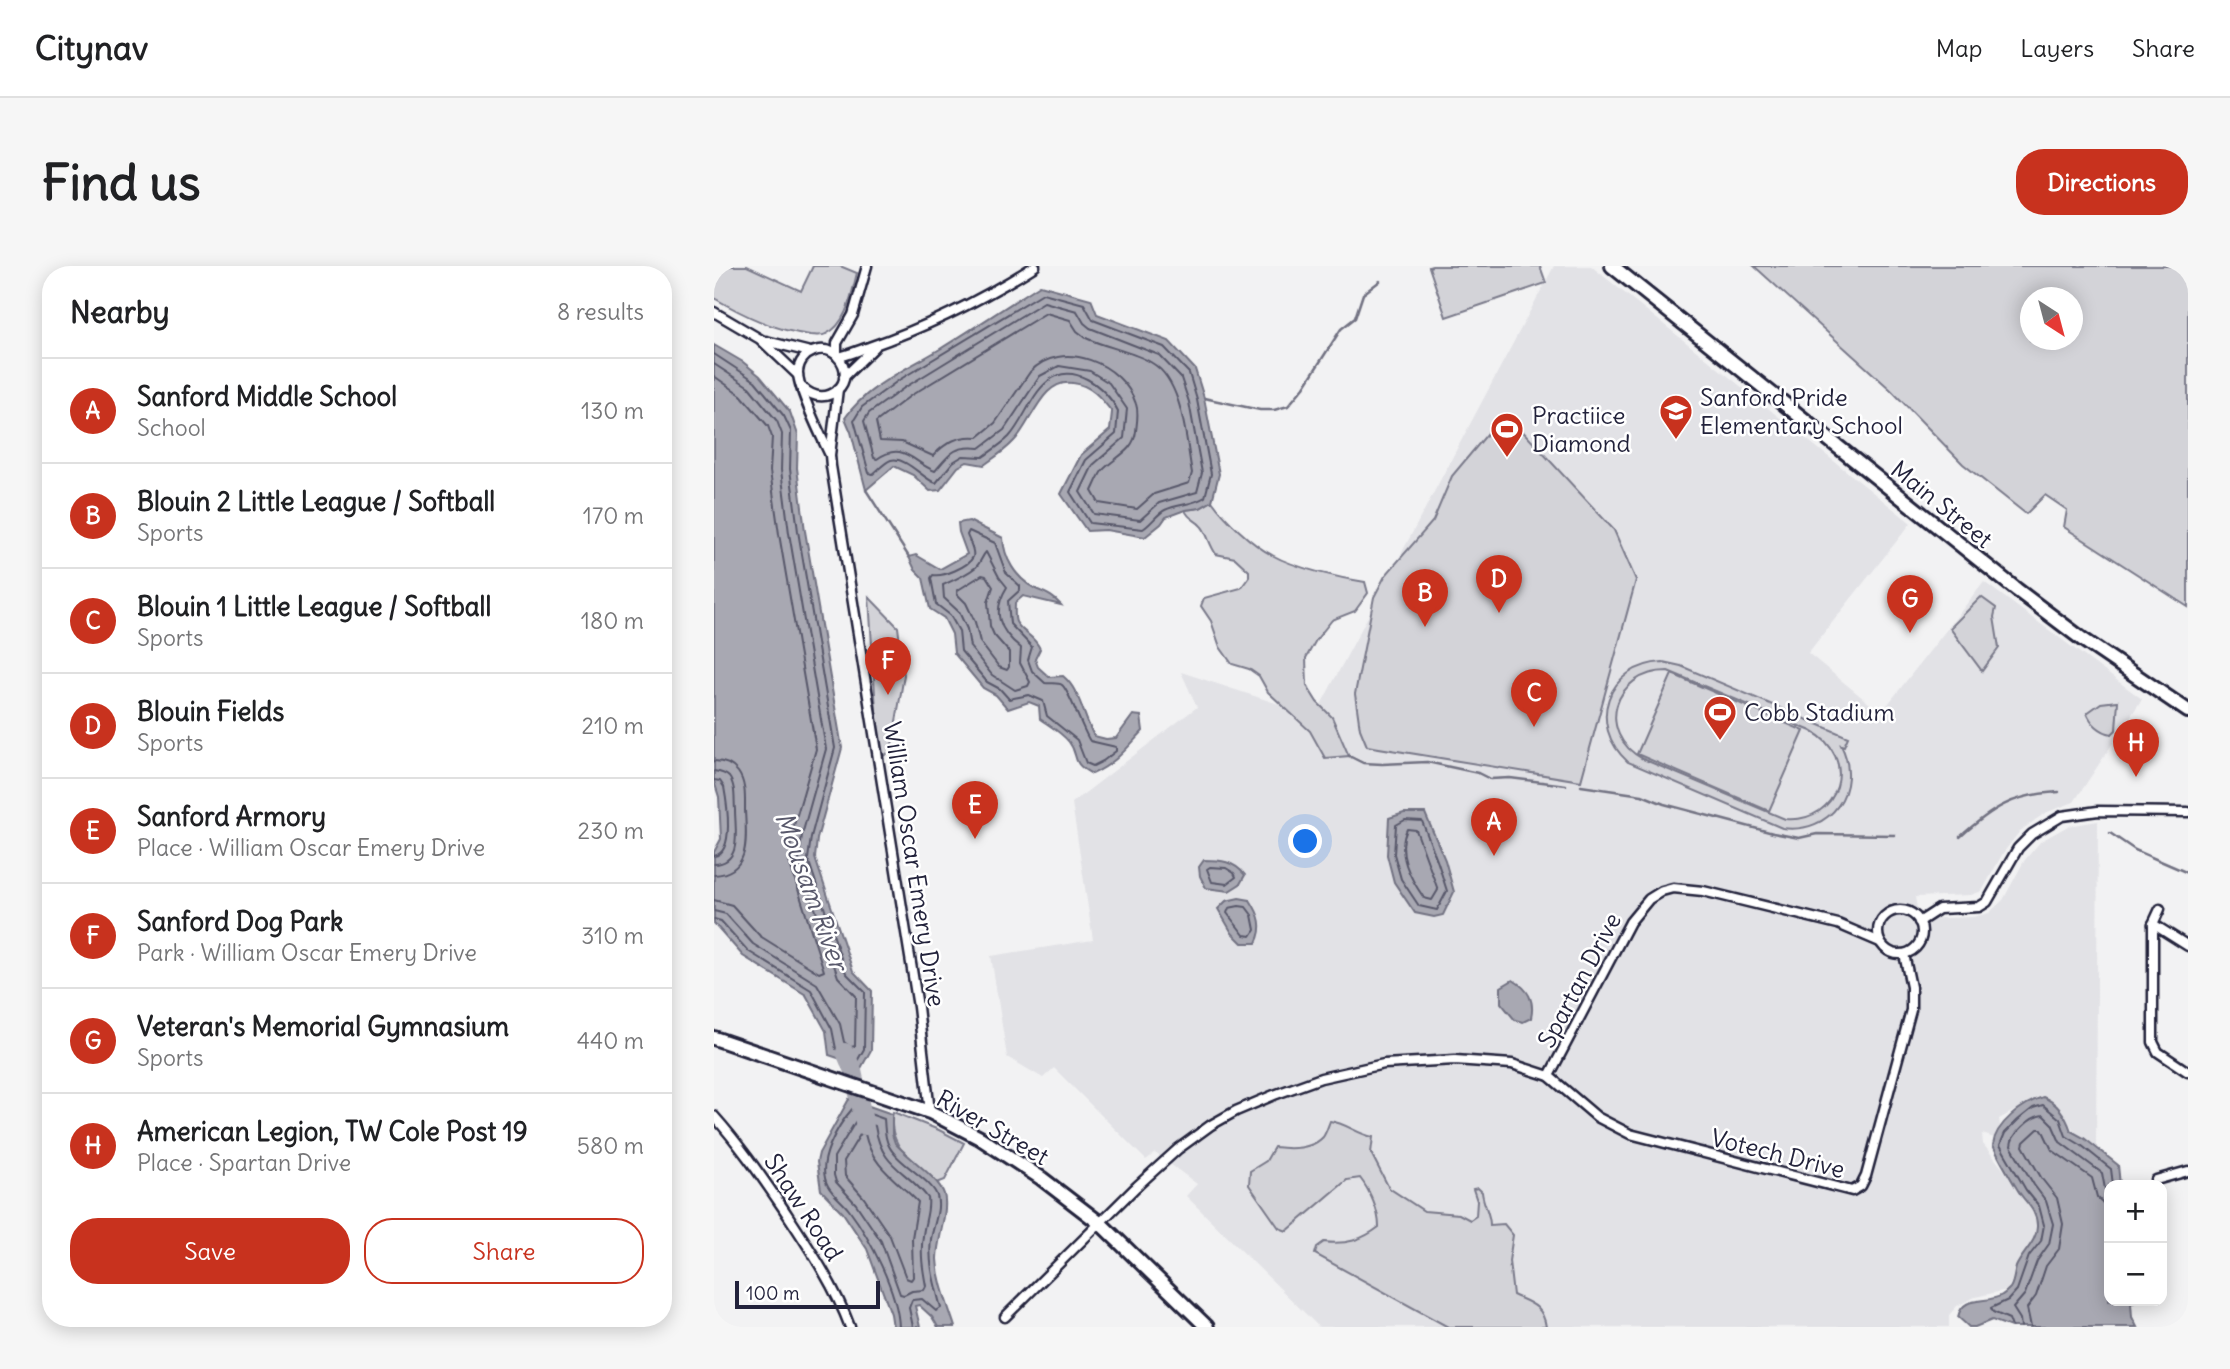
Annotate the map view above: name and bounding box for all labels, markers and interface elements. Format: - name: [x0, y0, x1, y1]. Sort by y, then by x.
- text: Citynav: [35, 27, 148, 69]
- text: Map: [1936, 33, 1982, 63]
- text: Layers: [2020, 33, 2094, 63]
- text: Share: [2132, 33, 2195, 63]
- button: Directions: [2016, 149, 2188, 215]
- text: Find us: [42, 152, 200, 213]
- north arrow: [2020, 287, 2083, 350]
- text: Nearby: [70, 293, 170, 331]
- text: 8 results: [557, 297, 644, 326]
- text: Sanford Middle School: [137, 380, 397, 413]
- place label: Sanford Pride Elementary School: [1700, 382, 1903, 440]
- school or university icon: Sanford Pride Elementary School: [1657, 392, 1695, 441]
- text: A: [86, 396, 100, 425]
- text: 130 m: [581, 396, 644, 425]
- place label: Practiice Diamond: [1532, 400, 1631, 458]
- sports icon: Practiice Diamond: [1488, 410, 1526, 459]
- text: School: [137, 413, 206, 442]
- street label: Main Street: [1885, 454, 1999, 554]
- text: Blouin 2 Little League / Softball: [137, 485, 495, 518]
- text: B: [85, 501, 101, 530]
- text: 170 m: [583, 501, 644, 530]
- text: Sports: [137, 518, 203, 547]
- pin: D: [1476, 555, 1522, 613]
- pin: B: [1402, 569, 1448, 627]
- pin: G: [1887, 575, 1933, 633]
- text: Blouin 1 Little League / Softball: [137, 590, 491, 623]
- text: C: [85, 606, 101, 635]
- text: 180 m: [581, 606, 644, 635]
- text: Sports: [137, 623, 203, 652]
- pin: F: [865, 637, 911, 695]
- pin: C: [1511, 669, 1557, 727]
- sports icon: Cobb Stadium: [1701, 693, 1739, 742]
- text: Blouin Fields: [137, 695, 284, 728]
- place label: Cobb Stadium: [1744, 697, 1894, 727]
- text: D: [85, 711, 101, 740]
- text: 210 m: [581, 711, 644, 740]
- street label: William Oscar Emery Drive: [878, 719, 952, 1009]
- pin: H: [2113, 719, 2159, 777]
- text: Sports: [137, 728, 203, 757]
- pin: E: [952, 781, 998, 839]
- pin: A: [1471, 798, 1517, 856]
- text: Sanford Armory: [137, 800, 326, 833]
- water label: Mousam River: [768, 807, 857, 978]
- text: E: [86, 816, 100, 845]
- text: 230 m: [578, 816, 644, 845]
- your location: [1288, 824, 1322, 858]
- text: Place · William Oscar Emery Drive: [137, 833, 485, 862]
- text: Sanford Dog Park: [137, 905, 343, 938]
- street label: Spartan Drive: [1531, 907, 1627, 1053]
- text: F: [86, 921, 100, 950]
- text: 310 m: [581, 921, 644, 950]
- text: Park · William Oscar Emery Drive: [137, 938, 477, 967]
- text: Veteran's Memorial Gymnasium: [137, 1010, 509, 1043]
- text: G: [85, 1026, 101, 1055]
- text: 440 m: [577, 1026, 644, 1055]
- text: Sports: [137, 1043, 203, 1072]
- street label: River Street: [931, 1083, 1055, 1171]
- text: American Legion, TW Cole Post 19: [137, 1115, 528, 1148]
- street label: Votech Drive: [1708, 1122, 1848, 1184]
- text: H: [85, 1131, 101, 1160]
- text: 580 m: [577, 1131, 644, 1160]
- text: Place · Spartan Drive: [137, 1148, 351, 1177]
- street label: Shaw Road: [758, 1148, 850, 1266]
- map controls: [2104, 1180, 2167, 1306]
- button: +: [2104, 1180, 2167, 1243]
- button: Save: [70, 1218, 350, 1284]
- button: Share: [364, 1218, 644, 1284]
- button: −: [2104, 1243, 2167, 1306]
- scale bar: [735, 1278, 880, 1310]
- text: 100 m: [746, 1281, 800, 1305]

